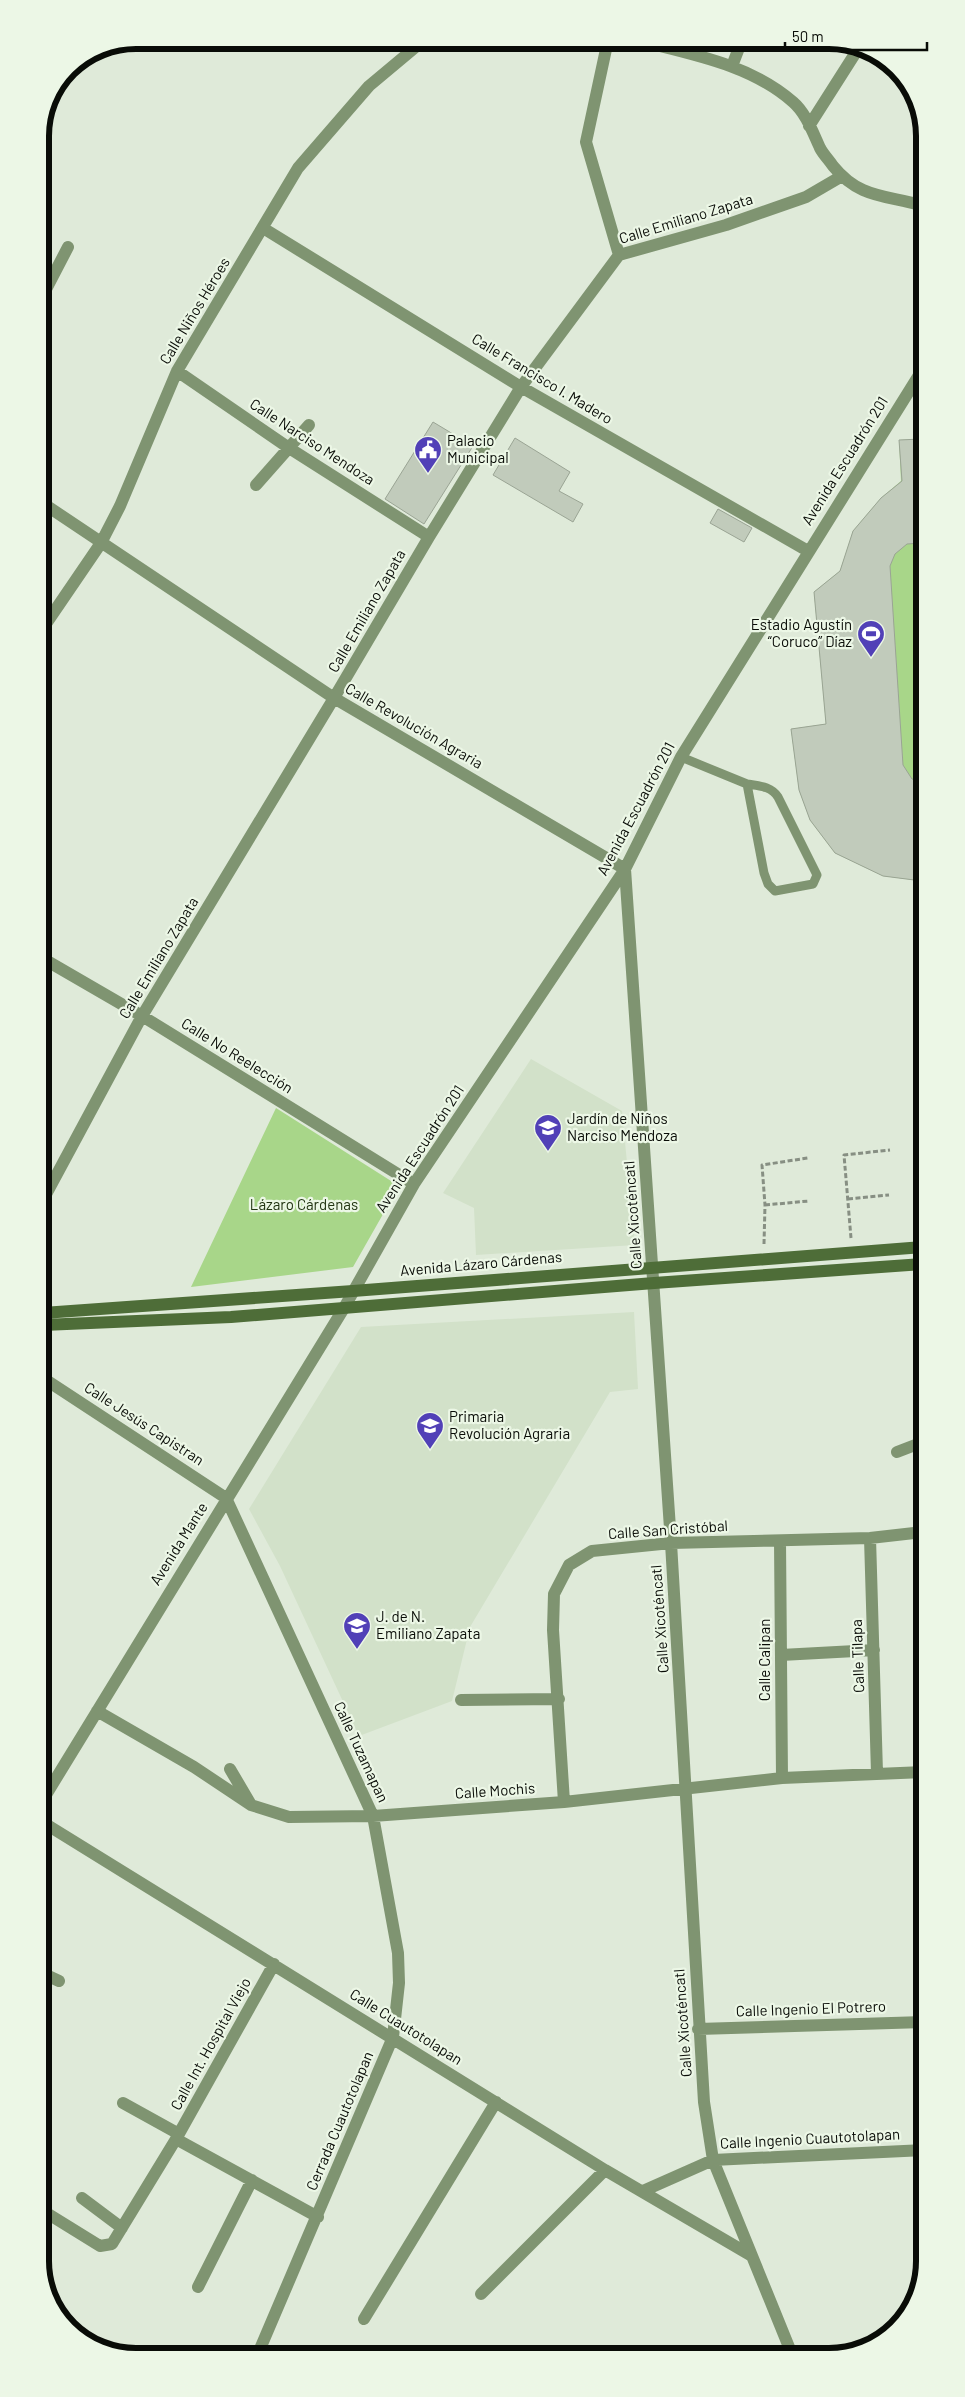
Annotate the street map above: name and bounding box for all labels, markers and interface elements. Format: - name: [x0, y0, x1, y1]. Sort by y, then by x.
- scale bar: [785, 20, 928, 52]
- text: 50 m: [792, 27, 824, 45]
- street label: Calle Emiliano Zapata: [617, 189, 755, 247]
- street label: Calle Niños Héroes: [155, 254, 233, 367]
- street label: Calle Francisco I. Madero: [469, 329, 616, 427]
- street label: Avenida Escuadrón 201: [797, 393, 891, 528]
- street label: Calle Narciso Mendoza: [247, 394, 378, 488]
- place label: Palacio Municipal: [447, 431, 509, 466]
- public building icon: Palacio Municipal: [413, 435, 443, 474]
- street label: Calle Emiliano Zapata: [324, 546, 409, 675]
- place label: Estadio Agustín “Coruco” Díaz: [751, 615, 852, 650]
- sports icon: Estadio Agustín “Coruco” Díaz: [856, 619, 886, 658]
- street label: Calle Revolución Agraria: [343, 678, 486, 772]
- street label: Avenida Escuadrón 201: [592, 739, 678, 878]
- street label: Calle Emiliano Zapata: [115, 893, 202, 1022]
- street label: Calle No Reelección: [179, 1014, 297, 1097]
- street label: Avenida Escuadrón 201: [371, 1081, 467, 1215]
- place label: Jardín de Niños Narciso Mendoza: [567, 1109, 678, 1144]
- school or university icon: Jardín de Niños Narciso Mendoza: [533, 1113, 563, 1152]
- street label: Calle Xicoténcatl: [619, 1160, 645, 1270]
- park label: Lázaro Cárdenas: [250, 1195, 358, 1213]
- street label: Avenida Lázaro Cárdenas: [399, 1247, 563, 1279]
- street label: Calle Jesús Capistran: [81, 1378, 208, 1469]
- place label: Primaria Revolución Agraria: [449, 1407, 570, 1442]
- school or university icon: Primaria Revolución Agraria: [415, 1411, 445, 1450]
- street label: Avenida Mante: [146, 1499, 211, 1588]
- street label: Calle San Cristóbal: [607, 1516, 729, 1542]
- street label: Calle Xicoténcatl: [646, 1564, 672, 1674]
- place label: J. de N. Emiliano Zapata: [376, 1607, 480, 1642]
- school or university icon: J. de N. Emiliano Zapata: [342, 1611, 372, 1650]
- street label: Calle Calipan: [755, 1619, 773, 1701]
- street label: Calle Tilapa: [847, 1619, 867, 1693]
- street label: Calle Tuzamapan: [331, 1698, 393, 1805]
- street label: Calle Mochis: [454, 1778, 536, 1802]
- street label: Calle Xicoténcatl: [669, 1968, 695, 2078]
- street label: Calle Int. Hospital Viejo: [166, 1974, 254, 2113]
- street label: Calle Cuautotolapan: [347, 1984, 466, 2068]
- street label: Calle Ingenio El Potrero: [736, 1996, 886, 2020]
- street label: Cerrada Cuautotolapan: [302, 2048, 377, 2193]
- street label: Calle Ingenio Cuautotolapan: [719, 2124, 900, 2152]

